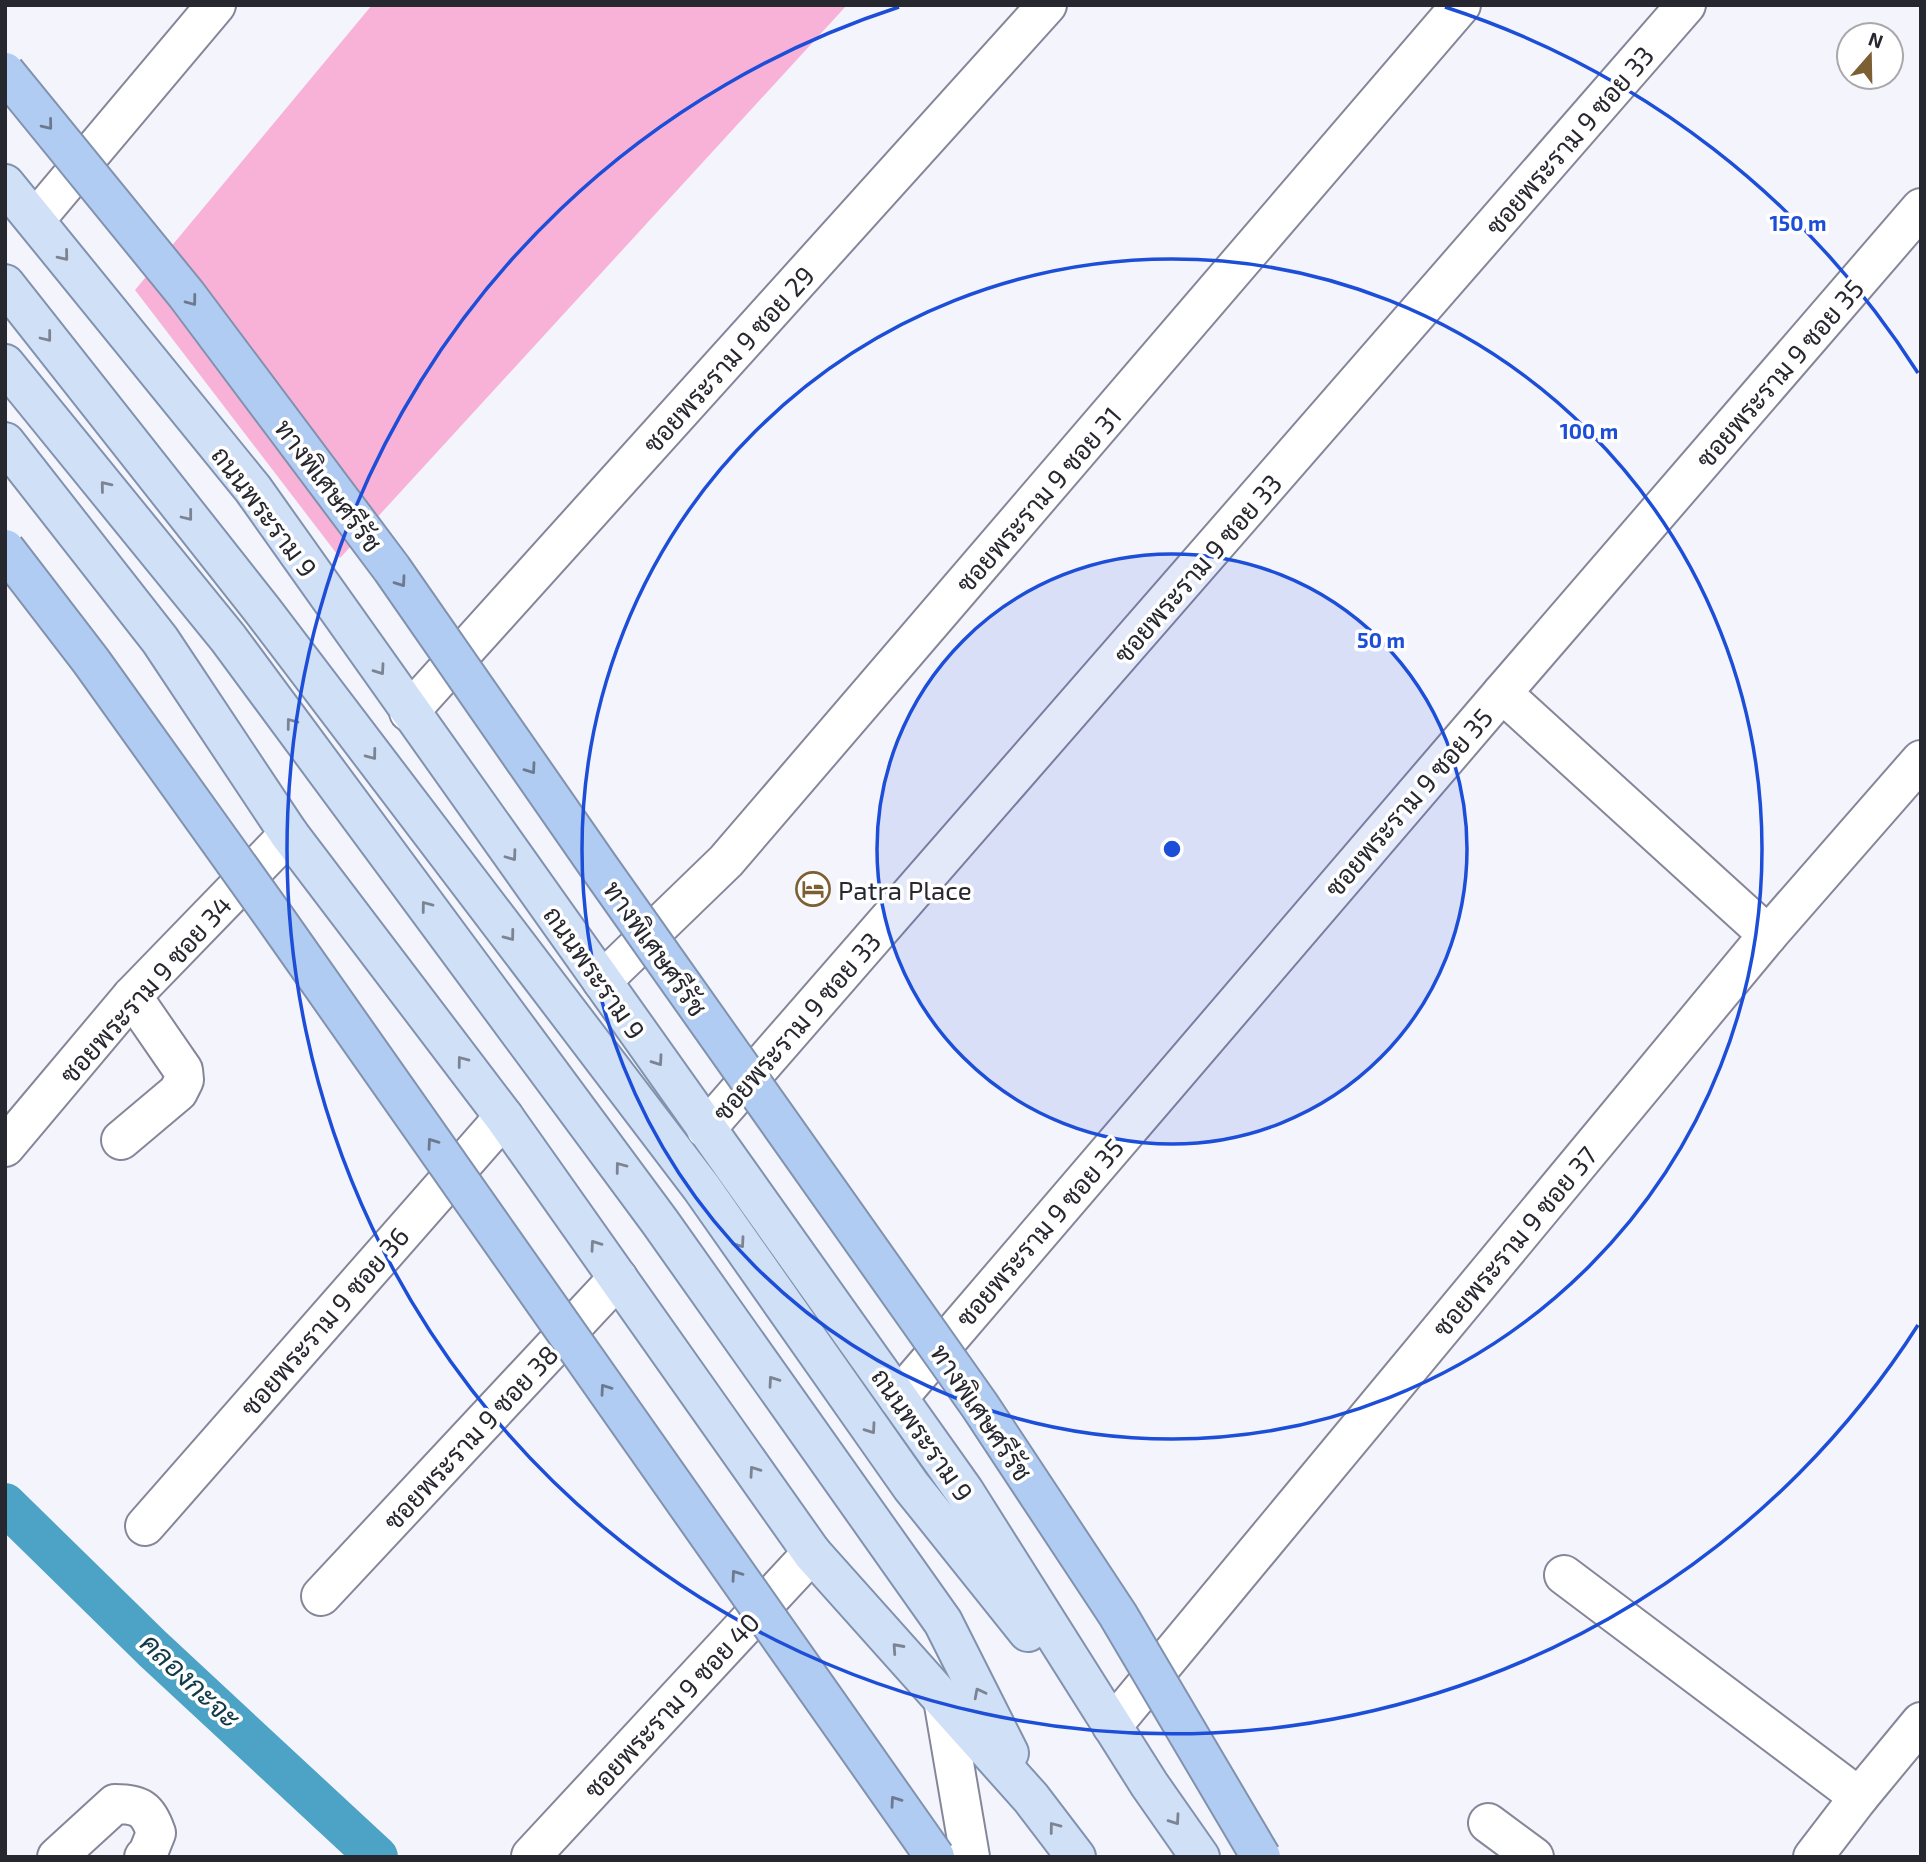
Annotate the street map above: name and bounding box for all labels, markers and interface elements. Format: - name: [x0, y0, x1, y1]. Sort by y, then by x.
- north arrow: [1835, 21, 1905, 91]
- text: N: [1866, 26, 1886, 53]
- street label: ซอยพระราม 9 ซอย 33: [1479, 39, 1659, 241]
- one-way arrow: [40, 117, 53, 129]
- text: 150 m: [1770, 210, 1826, 235]
- one-way arrow: [55, 249, 68, 261]
- street label: ซอยพระราม 9 ซอย 29: [636, 259, 820, 459]
- street label: ซอยพระราม 9 ซอย 35: [1689, 273, 1869, 473]
- one-way arrow: [183, 294, 196, 306]
- one-way arrow: [39, 330, 52, 342]
- street label: ซอยพระราม 9 ซอย 31: [949, 400, 1127, 598]
- street label: ทางพิเศษศรีรัช: [269, 413, 389, 557]
- text: 100 m: [1560, 418, 1618, 443]
- street label: ถนนพระราม 9: [206, 440, 324, 582]
- street label: ซอยพระราม 9 ซอย 33: [1107, 467, 1287, 669]
- one-way arrow: [100, 482, 113, 494]
- one-way arrow: [180, 508, 192, 521]
- one-way arrow: [393, 574, 405, 587]
- text: 50 m: [1357, 627, 1405, 652]
- one-way arrow: [372, 662, 384, 675]
- street label: ซอยพระราม 9 ซอย 35: [1318, 702, 1498, 902]
- one-way arrow: [286, 718, 299, 731]
- one-way arrow: [363, 747, 376, 759]
- one-way arrow: [523, 761, 535, 774]
- centre of rings: [1160, 837, 1184, 861]
- one-way arrow: [504, 848, 516, 861]
- hotel icon: Patra Place: [794, 870, 832, 908]
- street label: ทางพิเศษศรีรัช: [598, 874, 714, 1022]
- place label: Patra Place: [838, 874, 972, 905]
- street label: ซอยพระราม 9 ซอย 34: [53, 889, 237, 1089]
- street label: ถนนพระราม 9: [538, 900, 652, 1044]
- one-way arrow: [422, 901, 434, 914]
- street label: ซอยพระราม 9 ซอย 33: [706, 925, 886, 1127]
- one-way arrow: [501, 928, 514, 940]
- one-way arrow: [650, 1053, 662, 1066]
- one-way arrow: [457, 1056, 470, 1069]
- street label: ซอยพระราม 9 ซอย 35: [949, 1132, 1129, 1332]
- one-way arrow: [428, 1138, 440, 1151]
- street label: ซอยพระราม 9 ซอย 37: [1425, 1140, 1603, 1342]
- one-way arrow: [615, 1162, 628, 1175]
- street label: ซอยพระราม 9 ซอย 36: [233, 1220, 415, 1422]
- one-way arrow: [732, 1235, 744, 1248]
- one-way arrow: [591, 1240, 603, 1253]
- street label: ซอยพระราม 9 ซอย 38: [376, 1338, 564, 1536]
- street label: ทางพิเศษศรีรัช: [925, 1338, 1039, 1486]
- street label: ถนนพระราม 9: [866, 1362, 980, 1506]
- one-way arrow: [769, 1376, 781, 1389]
- one-way arrow: [601, 1384, 613, 1397]
- one-way arrow: [863, 1421, 875, 1434]
- one-way arrow: [750, 1466, 762, 1479]
- one-way arrow: [732, 1570, 744, 1583]
- street label: ซอยพระราม 9 ซอย 40: [577, 1606, 765, 1804]
- water label: คลองกะจะ: [134, 1625, 248, 1735]
- one-way arrow: [893, 1643, 905, 1656]
- one-way arrow: [973, 1688, 987, 1700]
- one-way arrow: [891, 1796, 903, 1809]
- one-way arrow: [1167, 1813, 1180, 1826]
- one-way arrow: [1049, 1822, 1062, 1835]

